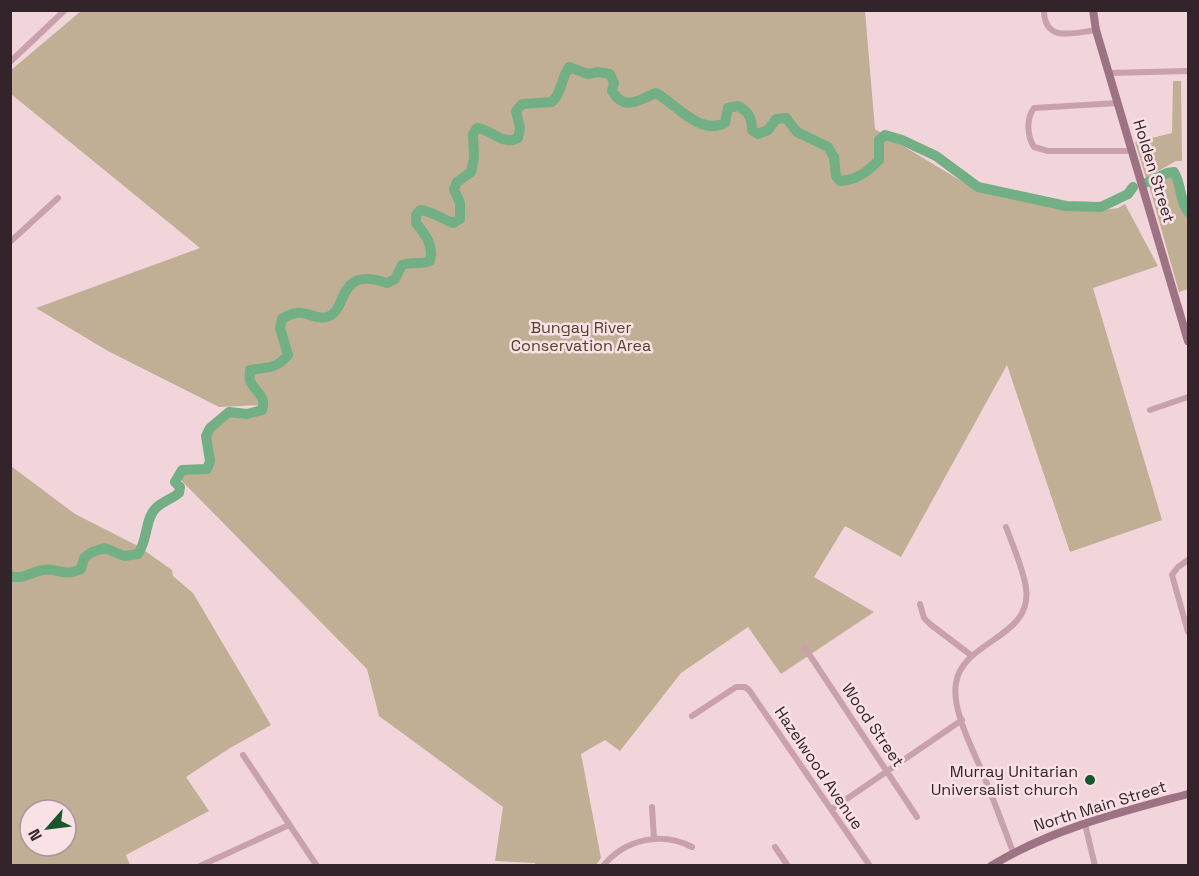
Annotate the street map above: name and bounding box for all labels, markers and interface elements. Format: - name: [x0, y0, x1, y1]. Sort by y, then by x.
- street label: Holden Street: [1128, 117, 1180, 225]
- park label: Bungay River Conservation Area: [511, 317, 651, 356]
- street label: Wood Street: [837, 679, 909, 771]
- street label: Hazelwood Avenue: [770, 702, 868, 834]
- place label: Murray Unitarian Universalist church: [931, 761, 1078, 800]
- marker: Murray Unitarian Universalist church: [1083, 773, 1097, 787]
- street label: North Main Street: [1031, 776, 1169, 836]
- north arrow: [18, 798, 78, 858]
- text: N: [23, 825, 47, 844]

